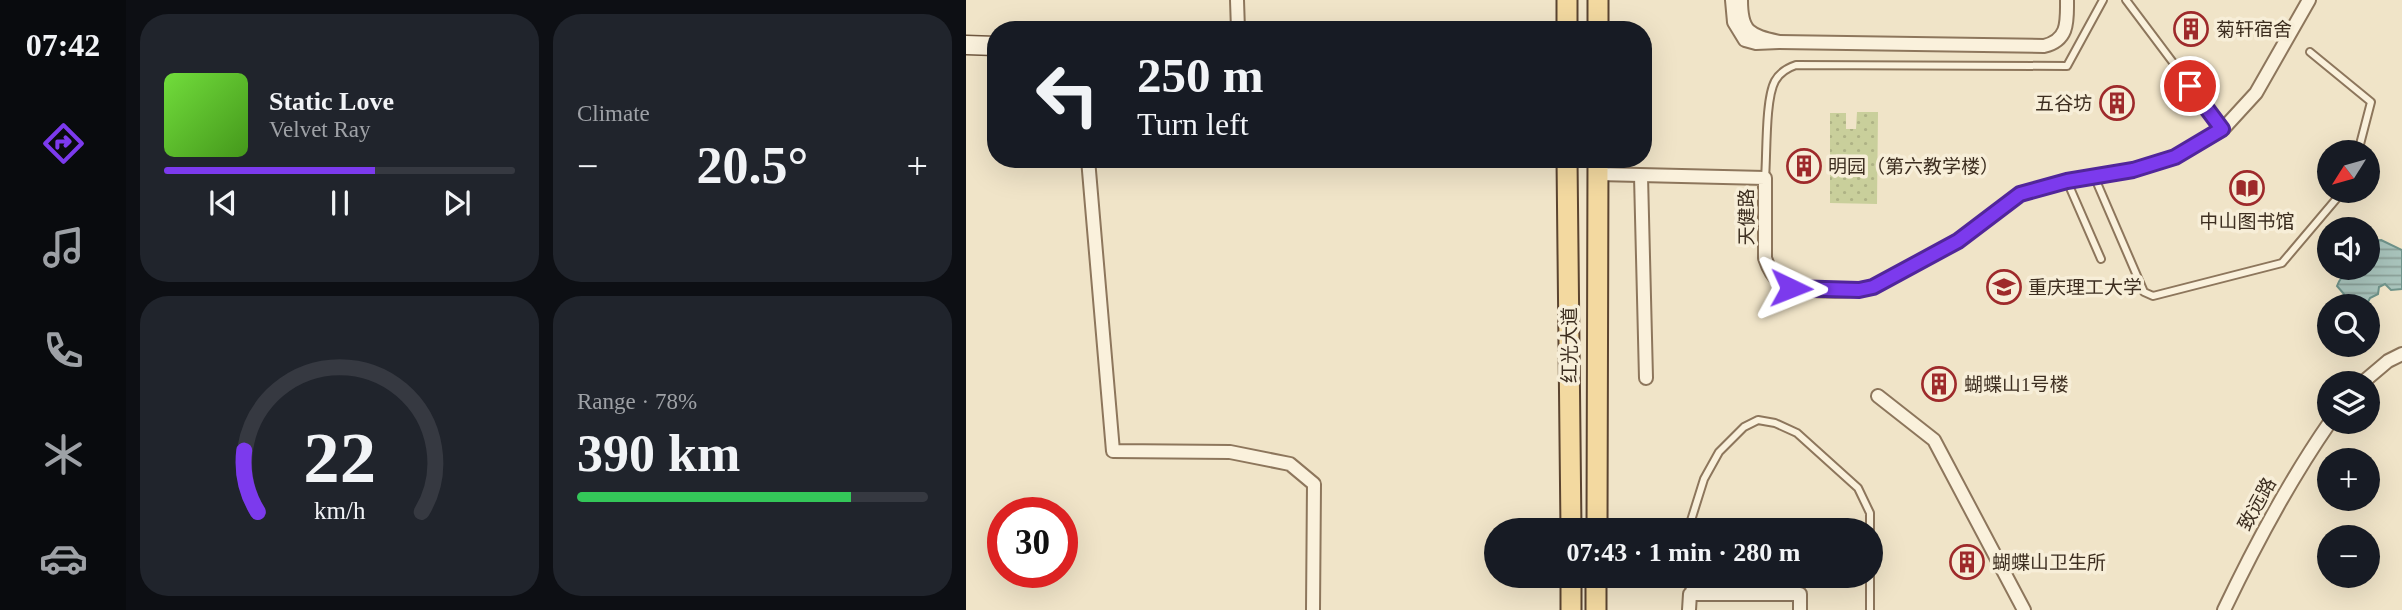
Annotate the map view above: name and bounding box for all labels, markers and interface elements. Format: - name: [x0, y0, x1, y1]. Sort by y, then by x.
- building icon: 菊轩宿舍: [2172, 10, 2210, 48]
- place label: 菊轩宿舍: [2216, 19, 2292, 40]
- text: 07:42: [26, 27, 100, 63]
- text: 250 m: [1137, 48, 1264, 103]
- icon: left: [1022, 49, 1113, 140]
- pin: [2160, 56, 2220, 116]
- icon: arrive: [2171, 67, 2209, 105]
- building icon: 五谷坊: [2098, 84, 2136, 122]
- text: Static Love: [269, 87, 394, 116]
- place label: 五谷坊: [2035, 93, 2092, 114]
- text: Climate: [577, 101, 650, 126]
- text: Turn left: [1137, 106, 1249, 142]
- text: Velvet Ray: [269, 117, 371, 142]
- icon: directions: [39, 119, 88, 168]
- text: 20.5°: [697, 137, 808, 194]
- north arrow: [2317, 140, 2380, 203]
- map controls: [2317, 140, 2380, 588]
- text: −: [577, 145, 598, 187]
- text: +: [907, 145, 928, 187]
- building icon: 明园（第六教学楼）: [1785, 147, 1823, 185]
- place label: 明园（第六教学楼）: [1828, 156, 1999, 177]
- library icon: 中山图书馆: [2228, 169, 2266, 207]
- icon: previous: [204, 184, 242, 222]
- icon: pause: [321, 184, 359, 222]
- icon: next: [438, 184, 476, 222]
- street label: 天健路: [1736, 188, 1757, 246]
- place label: 中山图书馆: [2199, 211, 2295, 232]
- button: sound: [2317, 217, 2380, 280]
- icon: music: [39, 223, 88, 272]
- position arrow: [1754, 251, 1828, 325]
- school or university icon: 重庆理工大学: [1985, 268, 2023, 306]
- place label: 重庆理工大学: [2028, 277, 2142, 298]
- button: search: [2317, 294, 2380, 357]
- street label: 红光大道: [1559, 307, 1580, 383]
- icon: phone: [39, 326, 88, 375]
- building icon: 蝴蝶山1号楼: [1920, 365, 1958, 403]
- button: layers: [2317, 371, 2380, 434]
- place label: 蝴蝶山1号楼: [1964, 374, 2069, 395]
- text: Range · 78%: [577, 389, 697, 414]
- text: 22: [303, 417, 376, 498]
- text: 390 km: [577, 425, 740, 482]
- icon: climate: [39, 430, 88, 479]
- button: +: [2317, 448, 2380, 511]
- street label: 致远路: [2234, 474, 2280, 534]
- text: km/h: [314, 497, 366, 524]
- speed limit sign: 30: [987, 497, 1078, 588]
- button: −: [2317, 525, 2380, 588]
- icon: car: [39, 534, 88, 583]
- text: 07:43 · 1 min · 280 m: [1567, 538, 1801, 567]
- building icon: 蝴蝶山卫生所: [1948, 543, 1986, 581]
- place label: 蝴蝶山卫生所: [1992, 552, 2106, 573]

